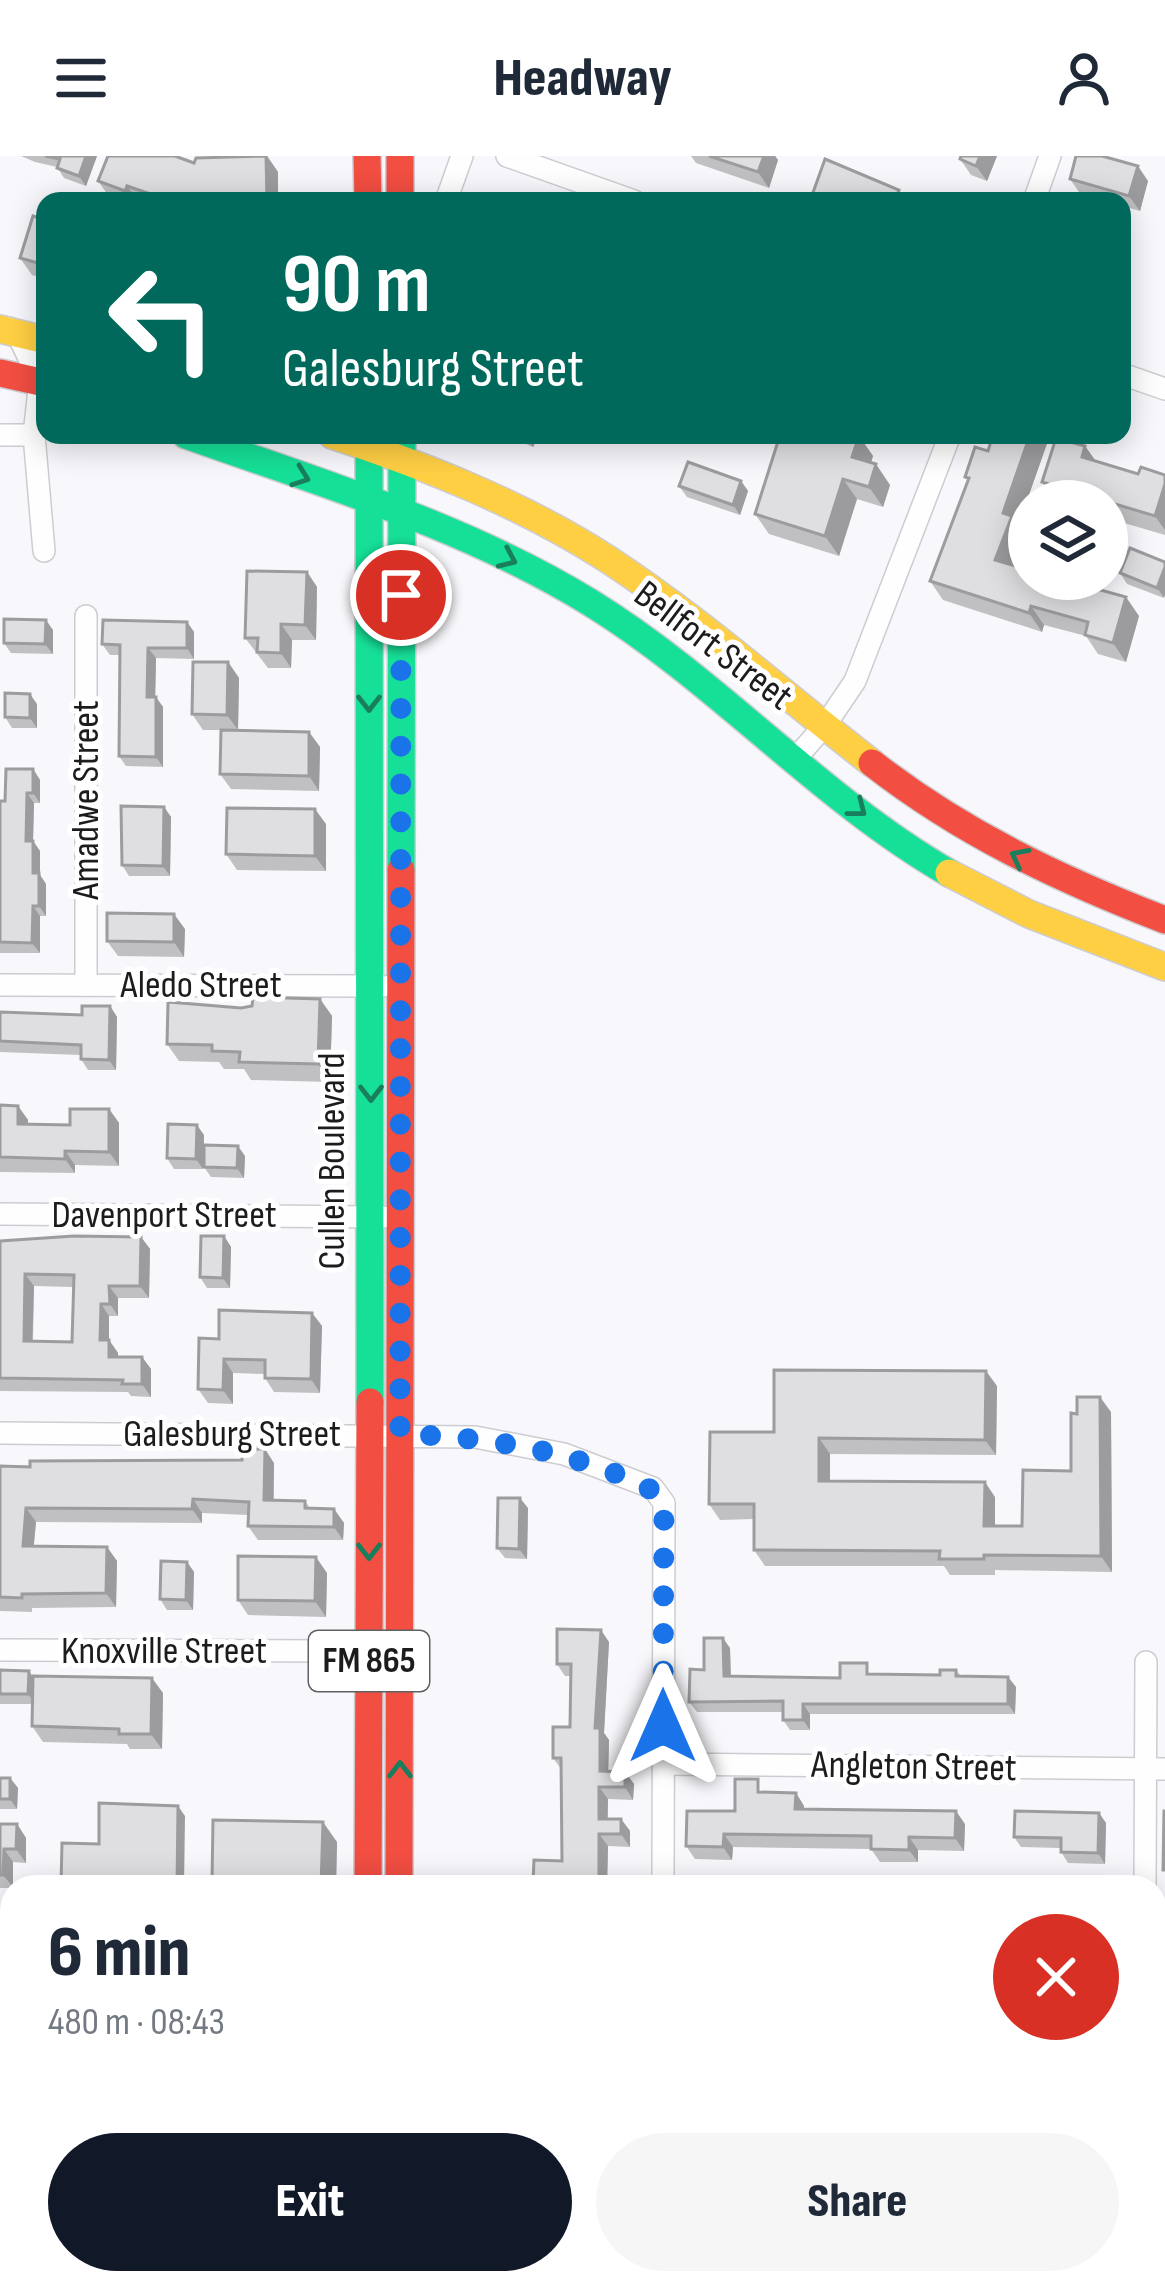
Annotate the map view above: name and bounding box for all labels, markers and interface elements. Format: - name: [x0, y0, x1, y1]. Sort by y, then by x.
- icon: menu: [48, 45, 114, 111]
- icon: person: [1051, 45, 1117, 111]
- text: Headway: [493, 46, 672, 111]
- text: 90 m: [282, 235, 431, 336]
- icon: left: [84, 240, 240, 396]
- text: Galesburg Street: [282, 337, 584, 402]
- one-way arrow: [290, 463, 311, 488]
- map controls: [1008, 480, 1128, 600]
- button: layers: [1008, 480, 1128, 600]
- pin: [350, 544, 452, 646]
- one-way arrow: [496, 544, 517, 568]
- icon: arrive: [368, 562, 434, 628]
- street label: Bellfort Street: [625, 571, 801, 721]
- one-way arrow: [356, 695, 382, 713]
- street label: Amadwe Street: [63, 700, 110, 901]
- one-way arrow: [845, 795, 867, 816]
- one-way arrow: [1010, 848, 1032, 871]
- street label: Aledo Street: [119, 962, 282, 1009]
- street label: Cullen Boulevard: [309, 1053, 356, 1270]
- one-way arrow: [358, 1085, 384, 1103]
- street label: Davenport Street: [51, 1192, 277, 1239]
- street label: Galesburg Street: [123, 1411, 341, 1458]
- one-way arrow: [357, 1542, 383, 1561]
- street label: Knoxville Street: [61, 1628, 267, 1675]
- road number: FM 865: [309, 1631, 429, 1691]
- position arrow: [600, 1663, 726, 1789]
- street label: Angleton Street: [810, 1742, 1017, 1792]
- one-way arrow: [387, 1760, 413, 1778]
- text: 6 min: [48, 1910, 190, 1997]
- button: close: [993, 1914, 1119, 2040]
- text: 480 m · 08:43: [48, 1999, 225, 2046]
- button: Exit: [48, 2133, 572, 2271]
- button: Share: [596, 2133, 1119, 2271]

